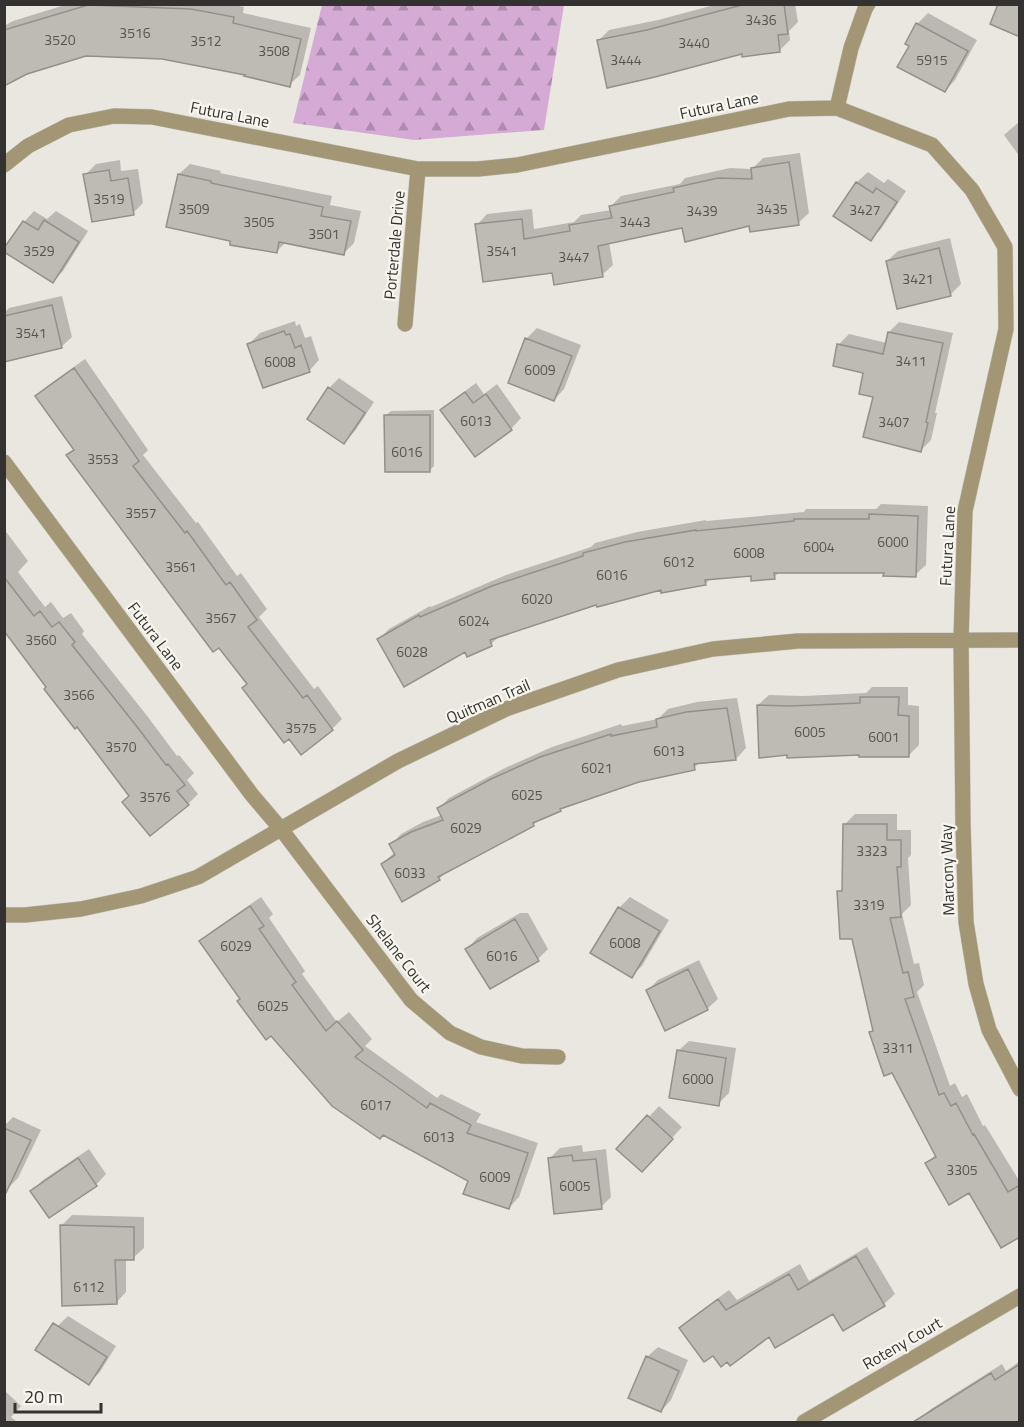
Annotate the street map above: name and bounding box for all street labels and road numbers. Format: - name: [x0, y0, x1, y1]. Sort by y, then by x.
- street label: Futura Lane: [677, 85, 761, 125]
- street label: Futura Lane: [188, 95, 272, 133]
- street label: Porterdale Drive: [377, 190, 411, 300]
- street label: Futura Lane: [933, 505, 961, 587]
- street label: Futura Lane: [122, 597, 190, 675]
- street label: Quitman Trail: [442, 672, 534, 730]
- street label: Marcony Way: [933, 824, 961, 916]
- street label: Shelane Court: [361, 909, 438, 998]
- street label: Roteny Court: [858, 1310, 947, 1375]

